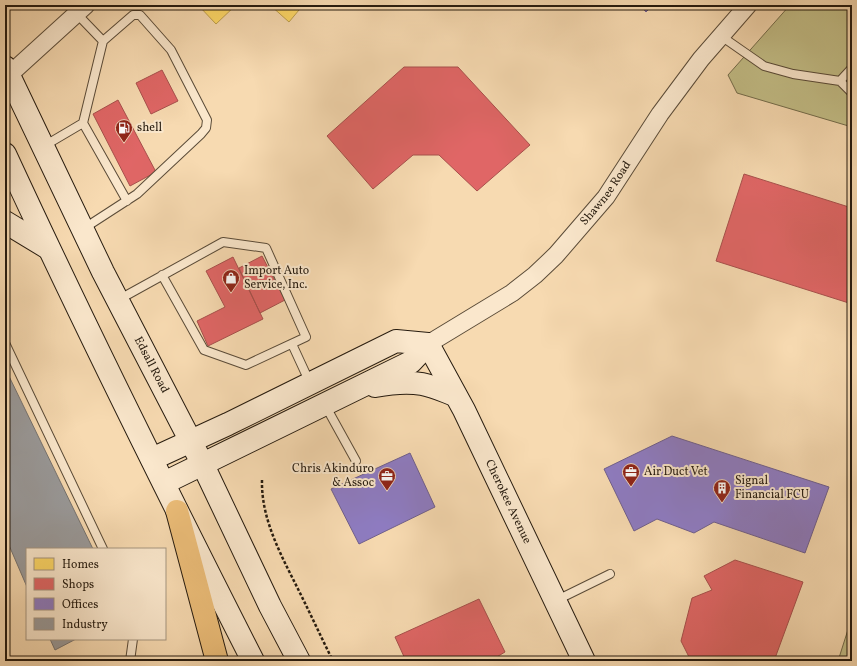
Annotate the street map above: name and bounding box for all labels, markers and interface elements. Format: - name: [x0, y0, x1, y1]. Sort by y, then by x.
- fuel station icon: shell: [114, 118, 134, 143]
- place label: shell: [137, 120, 163, 136]
- street label: Shawnee Road: [577, 158, 635, 229]
- place label: Import Auto Service, Inc.: [244, 263, 309, 293]
- shop icon: Import Auto Service, Inc.: [221, 268, 241, 293]
- street label: Edsall Road: [130, 334, 173, 396]
- street label: Cherokee Avenue: [481, 457, 535, 547]
- place label: Chris Akinduro & Assoc: [292, 461, 374, 491]
- office icon: Air Duct Vet: [621, 462, 641, 487]
- place label: Air Duct Vet: [644, 464, 708, 480]
- office icon: Chris Akinduro & Assoc: [377, 466, 397, 491]
- place label: Signal Financial FCU: [735, 473, 809, 503]
- building icon: Signal Financial FCU: [712, 478, 732, 503]
- legend: [26, 548, 166, 640]
- text: Homes: [62, 557, 99, 573]
- text: Shops: [62, 577, 94, 593]
- text: Offices: [62, 597, 98, 613]
- text: Industry: [62, 617, 108, 633]

